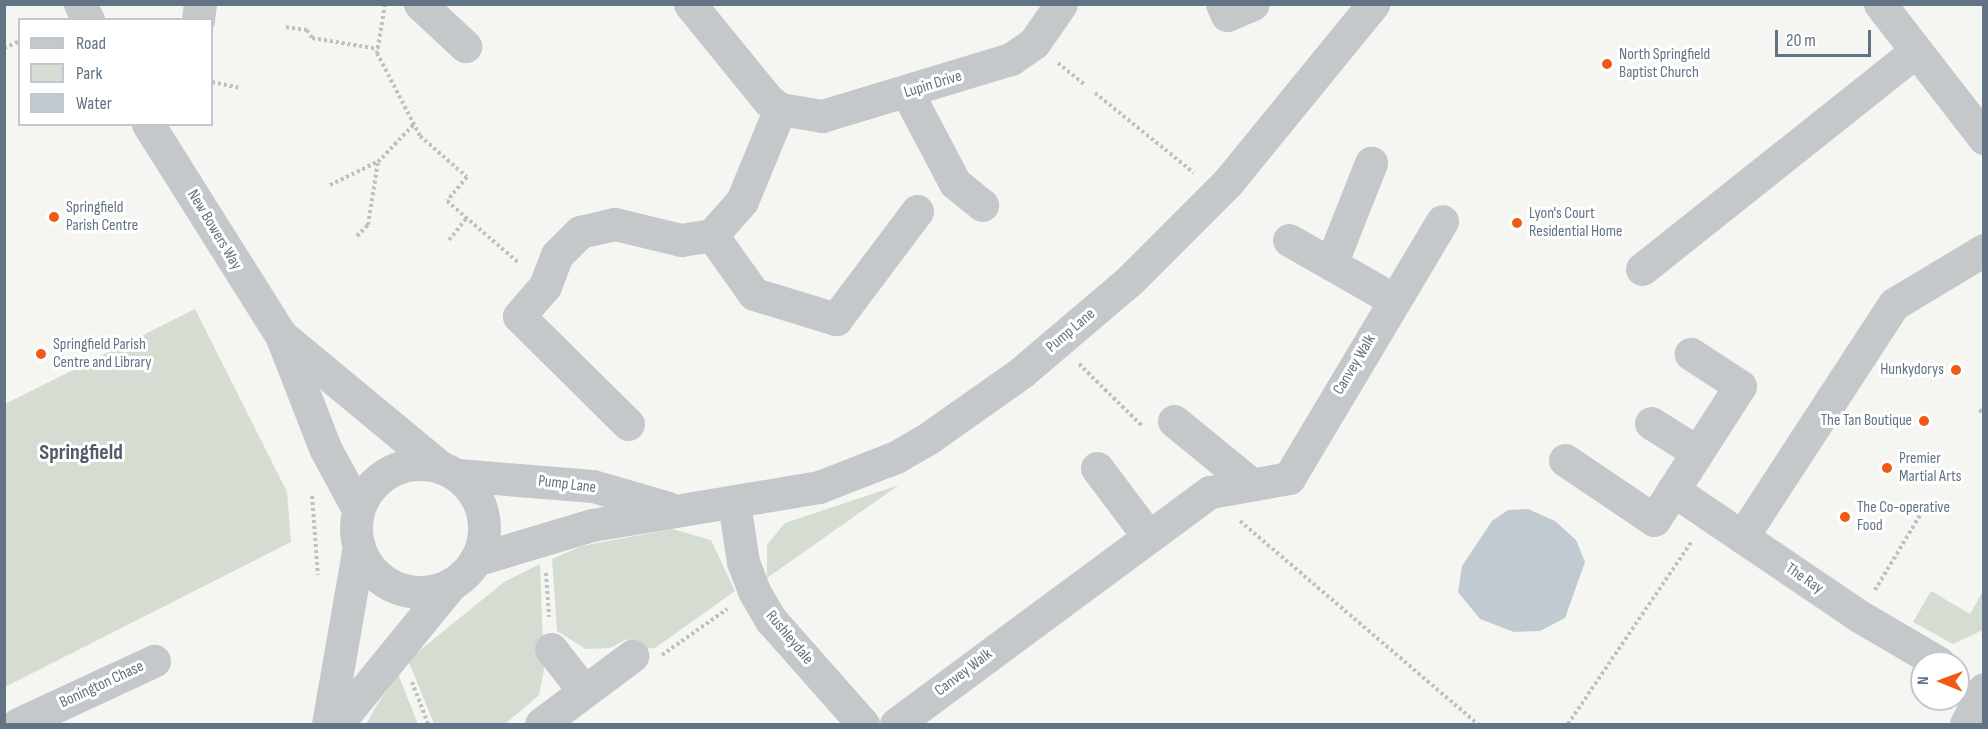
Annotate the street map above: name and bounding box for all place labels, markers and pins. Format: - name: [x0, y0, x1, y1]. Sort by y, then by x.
- place label: North Springfield Baptist Church: [1619, 45, 1710, 83]
- marker: North Springfield Baptist Church: [1600, 57, 1614, 71]
- place label: Springfield Parish Centre: [66, 198, 138, 236]
- place label: Lyon's Court Residential Home: [1529, 204, 1622, 242]
- marker: Springfield Parish Centre: [47, 210, 61, 224]
- marker: Lyon's Court Residential Home: [1510, 216, 1524, 230]
- place label: Springfield Parish Centre and Library: [53, 335, 151, 373]
- marker: Springfield Parish Centre and Library: [34, 347, 48, 361]
- place label: Hunkydorys: [1880, 360, 1944, 380]
- marker: Hunkydorys: [1949, 363, 1963, 377]
- place label: The Tan Boutique: [1821, 411, 1912, 431]
- marker: The Tan Boutique: [1917, 414, 1931, 428]
- place label: Premier Martial Arts: [1899, 449, 1961, 487]
- marker: Premier Martial Arts: [1880, 461, 1894, 475]
- place label: The Co-operative Food: [1857, 498, 1950, 536]
- marker: The Co-operative Food: [1838, 510, 1852, 524]

